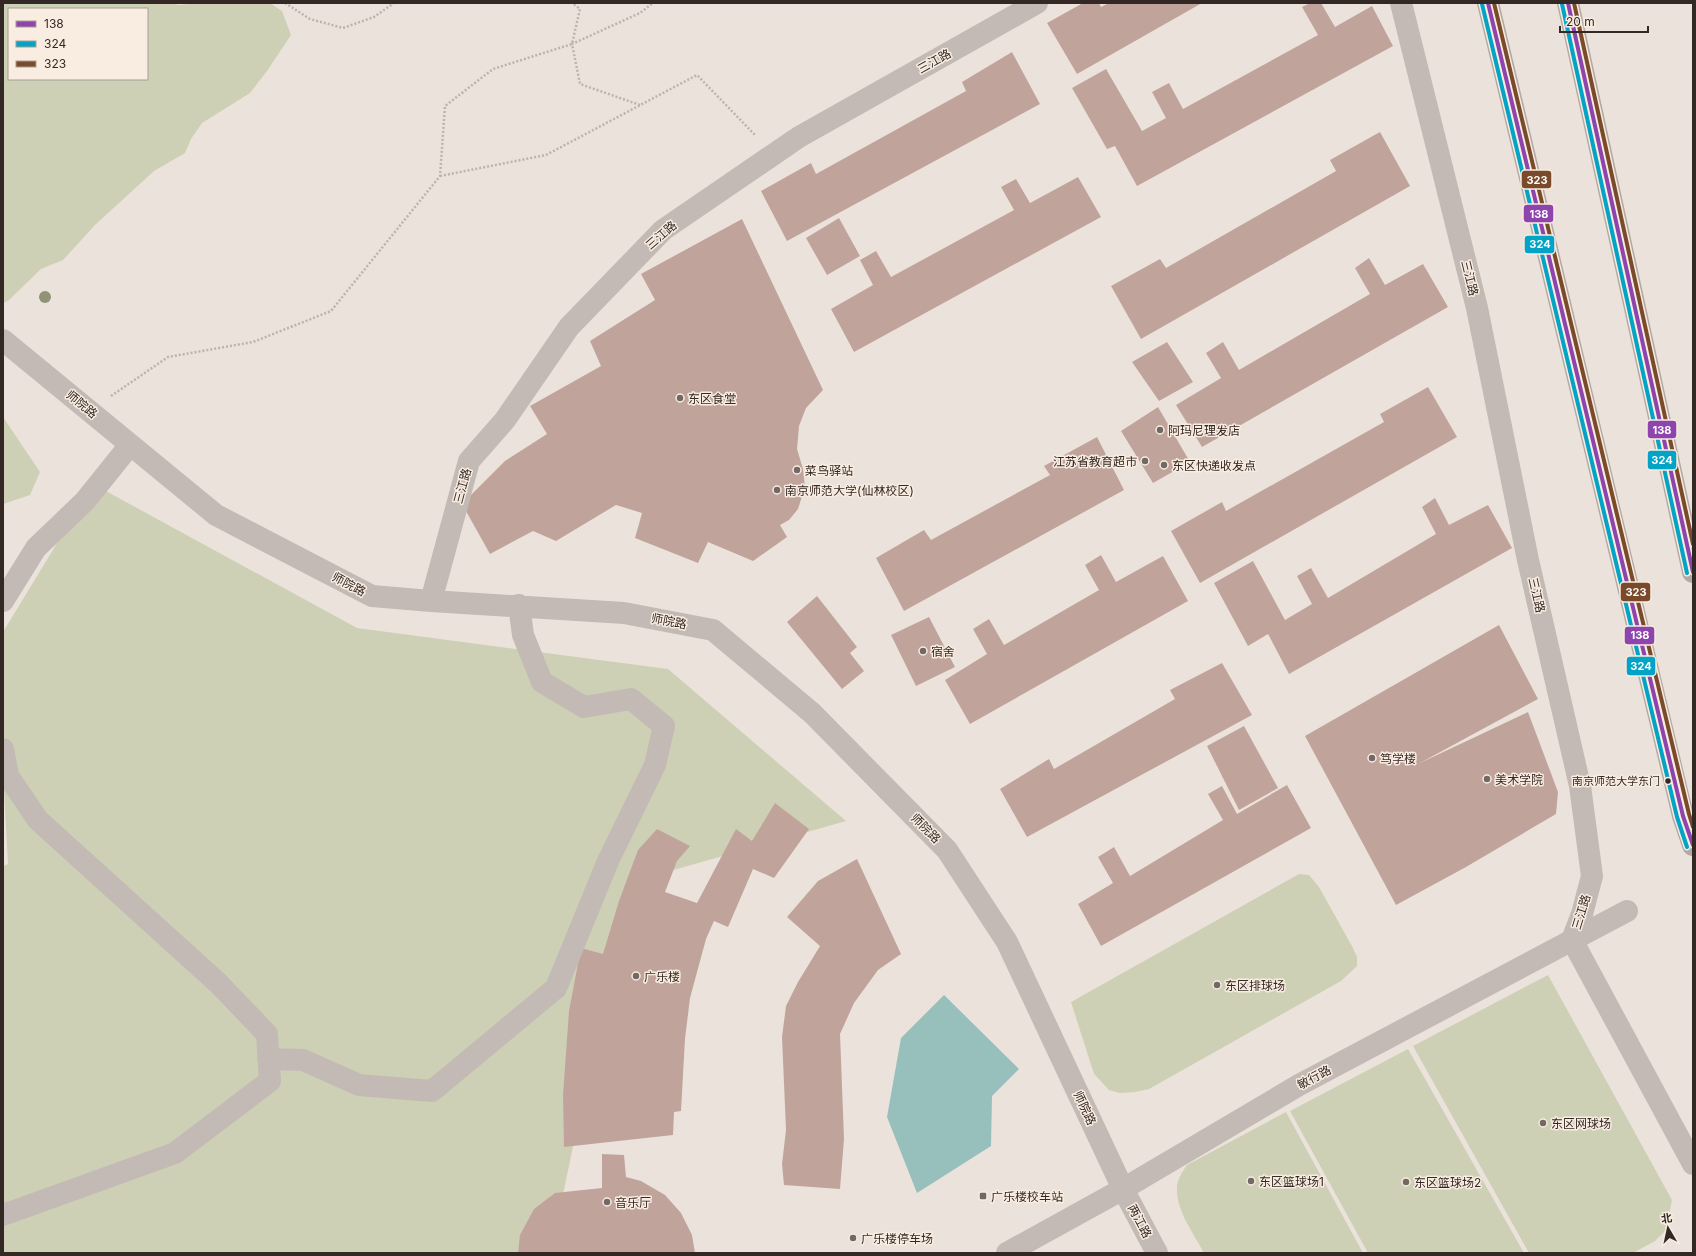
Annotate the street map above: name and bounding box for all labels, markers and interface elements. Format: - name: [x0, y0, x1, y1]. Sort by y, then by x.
- legend: [8, 8, 148, 80]
- scale bar: [1560, 8, 1648, 34]
- text: 20 m: [1566, 14, 1595, 29]
- text: 138: [44, 16, 64, 31]
- text: 324: [44, 36, 67, 51]
- street label: 三江路: [915, 46, 953, 76]
- text: 323: [44, 56, 66, 71]
- line badge: 323: [1521, 170, 1552, 189]
- text: 323: [1526, 173, 1548, 187]
- line badge: 138: [1523, 204, 1554, 223]
- text: 138: [1529, 207, 1549, 221]
- street label: 三江路: [642, 218, 680, 252]
- line badge: 324: [1524, 235, 1555, 254]
- text: 324: [1529, 237, 1551, 251]
- street label: 三江路: [1458, 259, 1482, 297]
- street label: 师院路: [63, 387, 101, 421]
- place label: 东区食堂: [688, 391, 736, 406]
- marker: 东区食堂: [675, 393, 685, 403]
- line badge: 138: [1647, 420, 1677, 439]
- place label: 阿玛尼理发店: [1168, 423, 1240, 438]
- text: 138: [1652, 423, 1672, 437]
- marker: 阿玛尼理发店: [1155, 425, 1165, 435]
- line badge: 324: [1647, 450, 1677, 470]
- text: 324: [1651, 453, 1673, 467]
- place label: 江苏省教育超市: [1053, 454, 1137, 469]
- marker: 江苏省教育超市: [1140, 456, 1150, 466]
- place label: 东区快递收发点: [1172, 458, 1256, 473]
- marker: 东区快递收发点: [1159, 460, 1169, 470]
- place label: 菜鸟驿站: [805, 463, 853, 478]
- marker: 菜鸟驿站: [792, 465, 802, 475]
- street label: 三江路: [450, 467, 474, 505]
- place label: 南京师范大学(仙林校区): [785, 483, 914, 498]
- marker: 南京师范大学(仙林校区): [772, 485, 782, 495]
- street label: 师院路: [330, 569, 368, 599]
- street label: 三江路: [1526, 576, 1548, 614]
- line badge: 323: [1620, 582, 1651, 602]
- text: 323: [1625, 585, 1647, 599]
- street label: 师院路: [650, 610, 688, 632]
- line badge: 138: [1624, 626, 1655, 645]
- text: 138: [1630, 628, 1650, 642]
- place label: 宿舍: [931, 644, 955, 659]
- marker: 宿舍: [918, 646, 928, 656]
- line badge: 324: [1626, 656, 1656, 676]
- text: 324: [1630, 659, 1652, 673]
- place label: 笃学楼: [1380, 751, 1416, 766]
- marker: 笃学楼: [1367, 753, 1377, 763]
- place label: 美术学院: [1495, 772, 1543, 787]
- marker: 美术学院: [1482, 774, 1492, 784]
- place label: 南京师范大学东门: [1572, 774, 1660, 788]
- marker: 南京师范大学东门: [1663, 776, 1673, 786]
- street label: 师院路: [908, 810, 944, 846]
- street label: 三江路: [1569, 893, 1593, 931]
- place label: 广乐楼: [644, 969, 680, 984]
- marker: 广乐楼: [631, 971, 641, 981]
- place label: 东区排球场: [1225, 978, 1285, 993]
- marker: 东区排球场: [1212, 980, 1222, 990]
- street label: 敏行路: [1295, 1062, 1333, 1092]
- street label: 师院路: [1071, 1089, 1099, 1127]
- place label: 东区网球场: [1551, 1116, 1611, 1131]
- marker: 东区网球场: [1538, 1118, 1548, 1128]
- place label: 东区篮球场1: [1259, 1174, 1324, 1189]
- place label: 东区篮球场2: [1414, 1175, 1481, 1190]
- marker: 东区篮球场1: [1246, 1176, 1256, 1186]
- marker: 东区篮球场2: [1401, 1177, 1411, 1187]
- place label: 广乐楼校车站: [991, 1189, 1063, 1204]
- marker: 广乐楼校车站: [978, 1191, 988, 1201]
- place label: 音乐厅: [615, 1195, 651, 1210]
- marker: 音乐厅: [602, 1197, 612, 1207]
- street label: 两江路: [1125, 1202, 1155, 1240]
- north arrow: [1648, 1208, 1688, 1248]
- text: 北: [1660, 1210, 1673, 1226]
- place label: 广乐楼停车场: [861, 1231, 933, 1246]
- marker: 广乐楼停车场: [848, 1233, 858, 1243]

